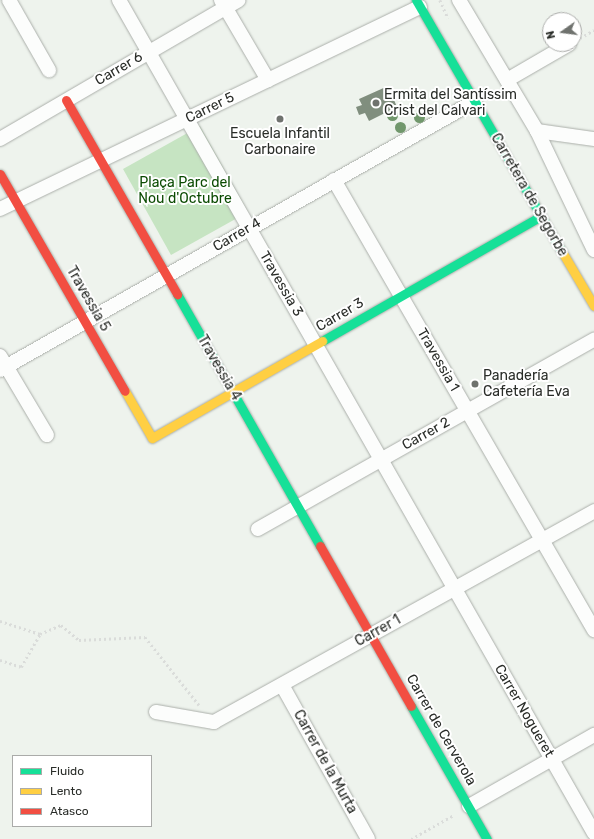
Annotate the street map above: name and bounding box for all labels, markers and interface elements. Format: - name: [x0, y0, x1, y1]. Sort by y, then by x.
- north arrow: [542, 12, 582, 52]
- text: N: [544, 29, 558, 40]
- street label: Carrer 6: [92, 49, 146, 89]
- place label: Ermita del Santíssim Crist del Calvari: [384, 87, 517, 120]
- street label: Carrer 5: [183, 89, 237, 127]
- marker: Ermita del Santíssim Crist del Calvari: [371, 98, 381, 108]
- marker: Escuela Infantil Carbonaire: [275, 114, 285, 124]
- place label: Escuela Infantil Carbonaire: [230, 126, 330, 158]
- street label: Carretera de Segorbe: [487, 131, 571, 259]
- park label: Plaça Parc del Nou d'Octubre: [138, 175, 232, 208]
- street label: Carrer 4: [210, 215, 264, 255]
- street label: Travessia 3: [256, 248, 306, 320]
- street label: Travessia 5: [63, 264, 113, 334]
- street label: Carrer 3: [313, 295, 367, 335]
- street label: Travessia 1: [413, 326, 463, 394]
- street label: Travessia 4: [194, 332, 244, 404]
- place label: Panadería Cafetería Eva: [483, 368, 570, 400]
- marker: Panadería Cafetería Eva: [470, 379, 480, 389]
- street label: Carrer 2: [399, 414, 453, 454]
- street label: Carrer 1: [352, 611, 404, 651]
- street label: Carrer Nogueret: [490, 661, 558, 761]
- street label: Carrer de Cerverola: [402, 671, 480, 789]
- street label: Carrer de la Murta: [289, 707, 361, 817]
- legend: [12, 755, 152, 827]
- text: Fluido: [50, 764, 84, 778]
- text: Lento: [50, 784, 82, 798]
- text: Atasco: [50, 804, 89, 818]

